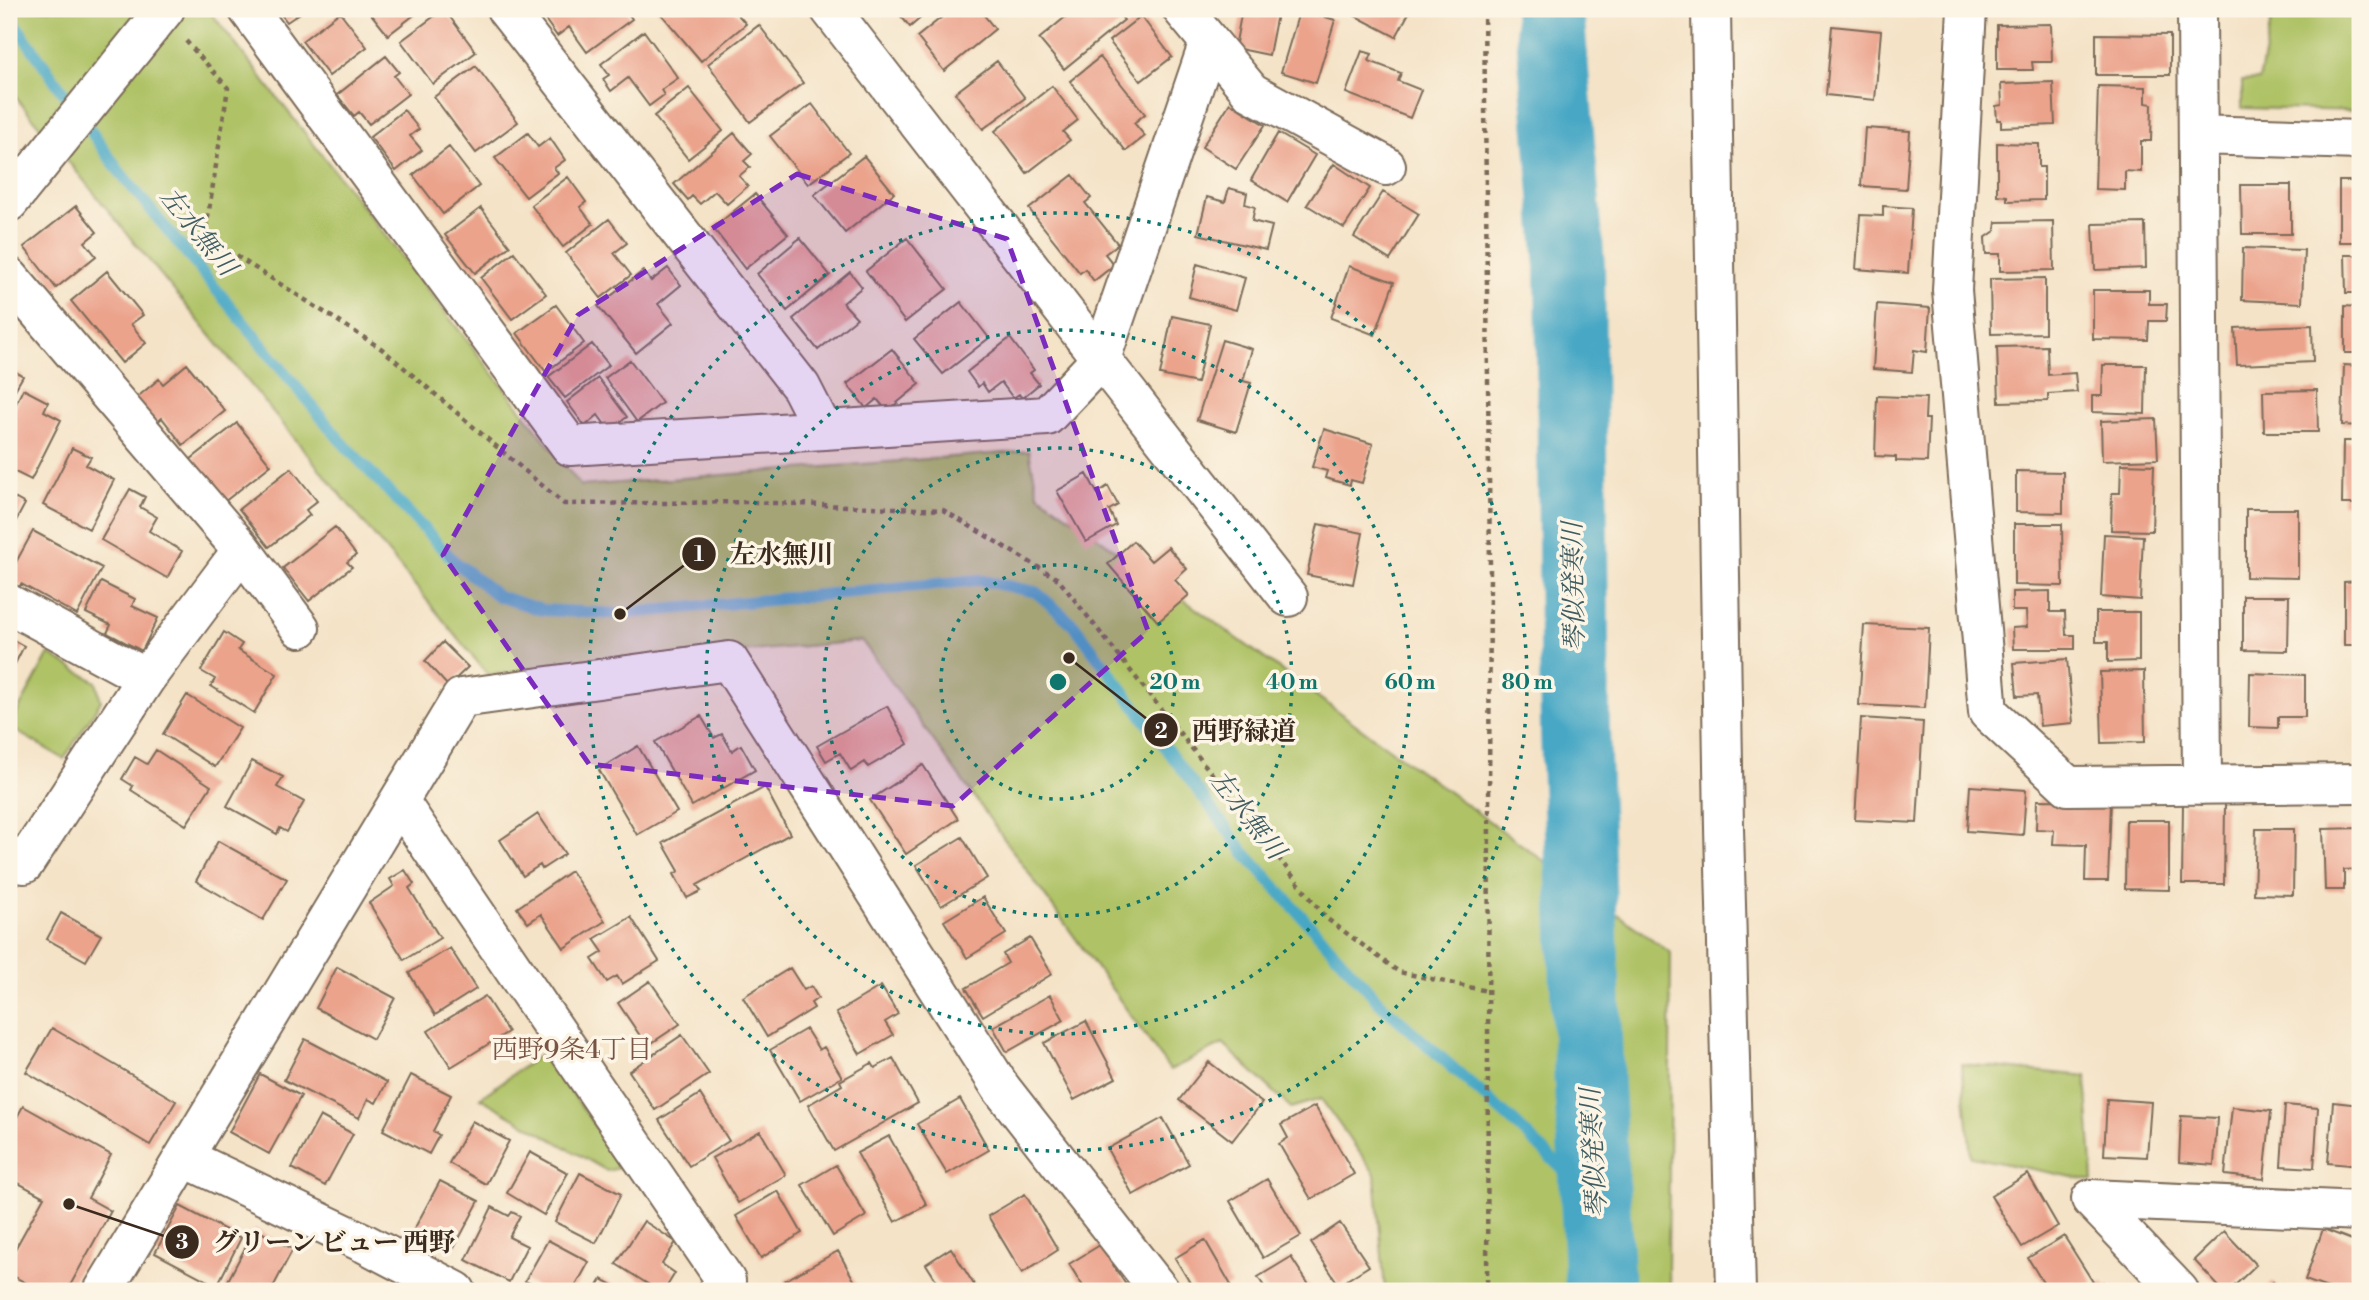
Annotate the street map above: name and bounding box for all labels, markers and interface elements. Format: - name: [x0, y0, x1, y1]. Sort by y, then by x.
- water label: 左水無川: [153, 182, 245, 285]
- water label: 琴似発寒川: [1557, 519, 1591, 652]
- callout: 左水無川: [681, 530, 848, 577]
- text: 左水無川: [730, 539, 834, 571]
- text: 1: [694, 542, 704, 568]
- centre of rings: [1046, 670, 1070, 694]
- text: 20 m: [1150, 670, 1200, 696]
- text: 40 m: [1266, 670, 1318, 696]
- text: 60 m: [1385, 670, 1435, 696]
- text: 80 m: [1501, 670, 1553, 696]
- callout: 西野緑道: [1143, 707, 1310, 754]
- text: 西野緑道: [1192, 716, 1296, 748]
- text: 2: [1154, 719, 1168, 745]
- water label: 左水無川: [1202, 764, 1293, 868]
- district label: 西野9条4丁目: [491, 1034, 653, 1066]
- water label: 琴似発寒川: [1574, 1084, 1613, 1219]
- callout: グリーン ビュー 西野: [164, 1219, 470, 1266]
- text: グリーン ビュー 西野: [213, 1227, 455, 1259]
- text: 3: [176, 1230, 188, 1256]

